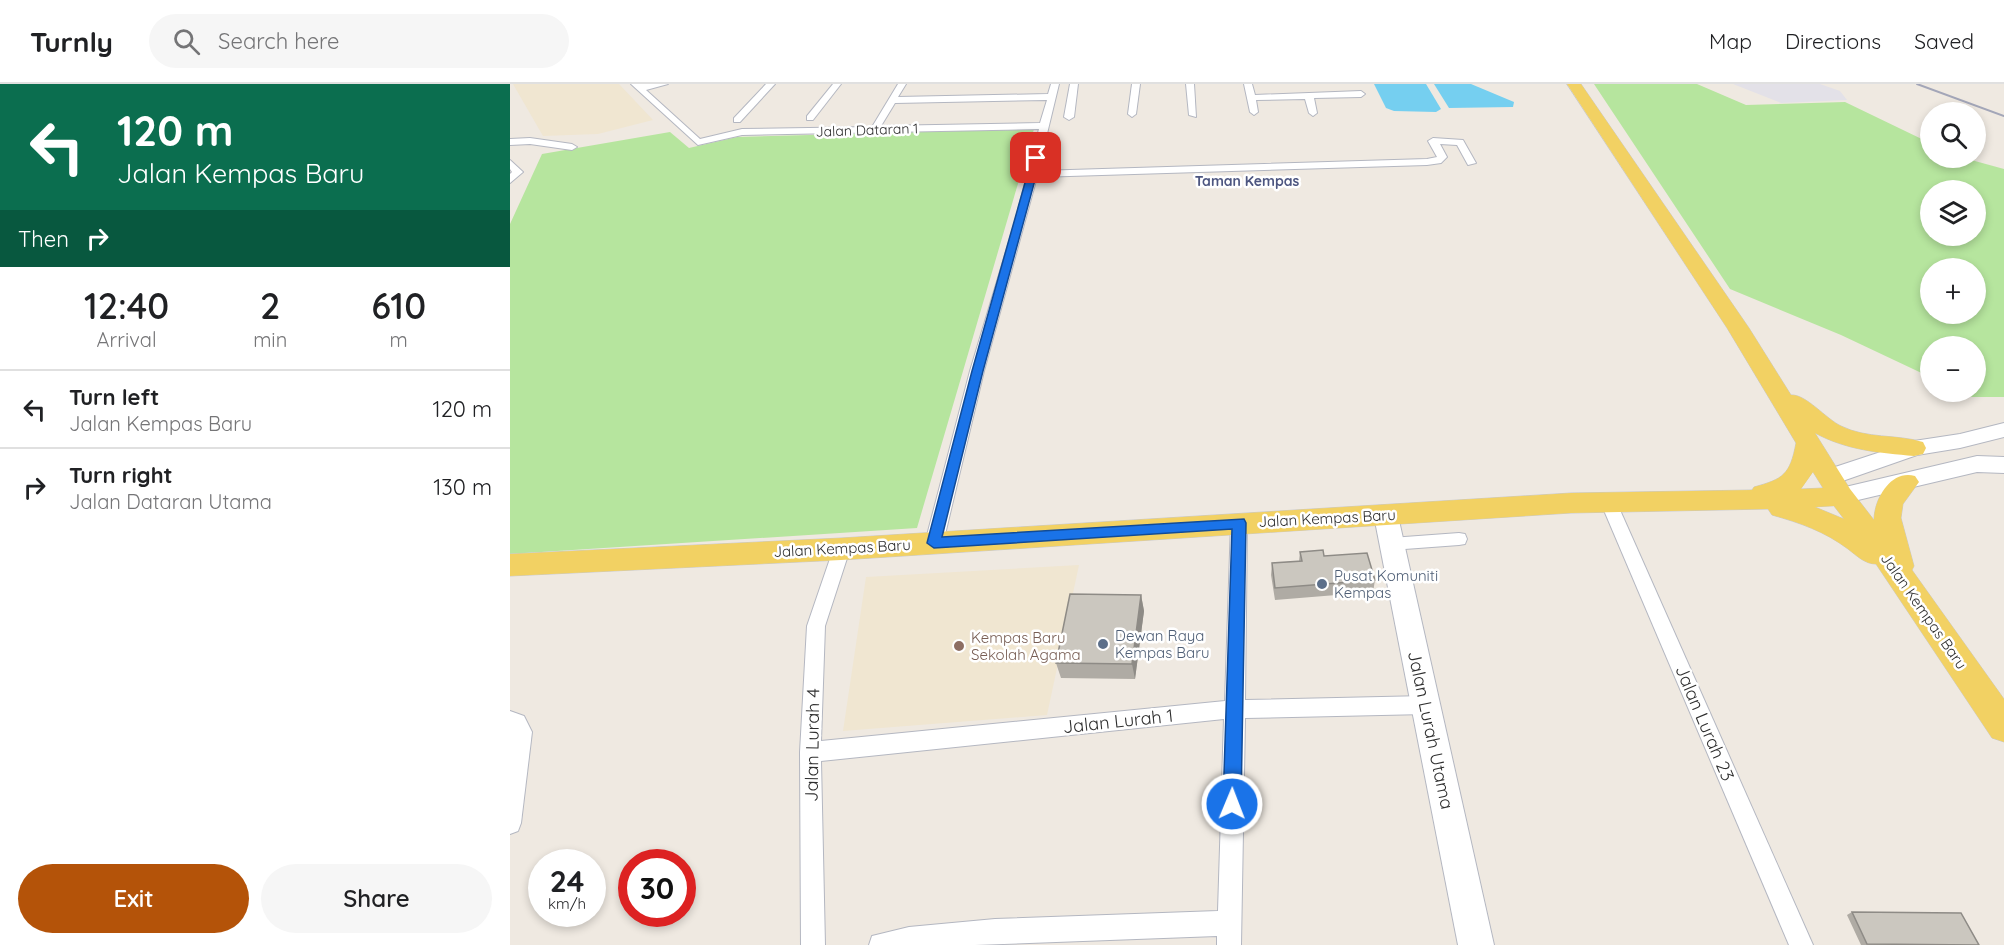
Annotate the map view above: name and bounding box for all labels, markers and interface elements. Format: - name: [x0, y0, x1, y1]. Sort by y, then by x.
- search box: [149, 14, 569, 68]
- text: Turnly: [30, 24, 113, 59]
- icon: search: [170, 25, 203, 58]
- text: Search here: [218, 27, 339, 55]
- text: Map: [1709, 28, 1752, 54]
- text: Directions: [1785, 28, 1881, 54]
- text: Saved: [1914, 28, 1974, 54]
- map controls: [1920, 102, 1986, 402]
- button: search: [1920, 102, 1986, 168]
- text: 120 m: [117, 104, 234, 157]
- icon: left: [18, 108, 96, 186]
- street label: Jalan Dataran 1: [815, 119, 919, 141]
- pin: [1010, 132, 1061, 183]
- icon: arrive: [1019, 141, 1052, 174]
- text: Jalan Kempas Baru: [117, 156, 364, 190]
- district label: Taman Kempas: [1195, 172, 1299, 190]
- button: layers: [1920, 180, 1986, 246]
- icon: right: [81, 222, 114, 255]
- text: Then: [18, 225, 69, 253]
- button: +: [1920, 258, 1986, 324]
- text: 12:40: [84, 283, 169, 328]
- text: 2: [260, 283, 280, 328]
- text: 610: [371, 283, 426, 328]
- text: Arrival: [97, 327, 157, 352]
- text: min: [253, 327, 287, 352]
- text: m: [389, 327, 408, 352]
- button: −: [1920, 336, 1986, 402]
- text: Turn left: [69, 383, 159, 411]
- icon: left: [18, 393, 51, 426]
- text: 120 m: [433, 395, 492, 423]
- text: Jalan Kempas Baru: [69, 411, 252, 436]
- text: Turn right: [69, 461, 173, 489]
- icon: right: [18, 471, 51, 504]
- text: 130 m: [433, 473, 492, 501]
- text: Jalan Dataran Utama: [69, 489, 272, 514]
- street label: Jalan Kempas Baru: [1258, 505, 1396, 531]
- street label: Jalan Kempas Baru: [773, 535, 911, 561]
- street label: Jalan Kempas Baru: [1877, 549, 1971, 673]
- place label: Pusat Komuniti Kempas: [1334, 566, 1438, 602]
- marker: Pusat Komuniti Kempas: [1315, 577, 1329, 591]
- place label: Dewan Raya Kempas Baru: [1115, 626, 1209, 662]
- place label: Kempas Baru Sekolah Agama: [971, 628, 1081, 664]
- marker: Dewan Raya Kempas Baru: [1096, 637, 1110, 651]
- marker: Kempas Baru Sekolah Agama: [952, 639, 966, 653]
- street label: Jalan Lurah Utama: [1403, 649, 1459, 811]
- street label: Jalan Lurah 23: [1670, 662, 1740, 784]
- street label: Jalan Lurah 4: [800, 688, 824, 802]
- street label: Jalan Lurah 1: [1062, 704, 1174, 738]
- position arrow: [1200, 772, 1264, 836]
- speed limit sign: 30: [618, 849, 696, 927]
- text: 24: [550, 862, 584, 900]
- button: Exit: [18, 864, 249, 933]
- button: Share: [261, 864, 492, 933]
- text: km/h: [548, 894, 586, 913]

